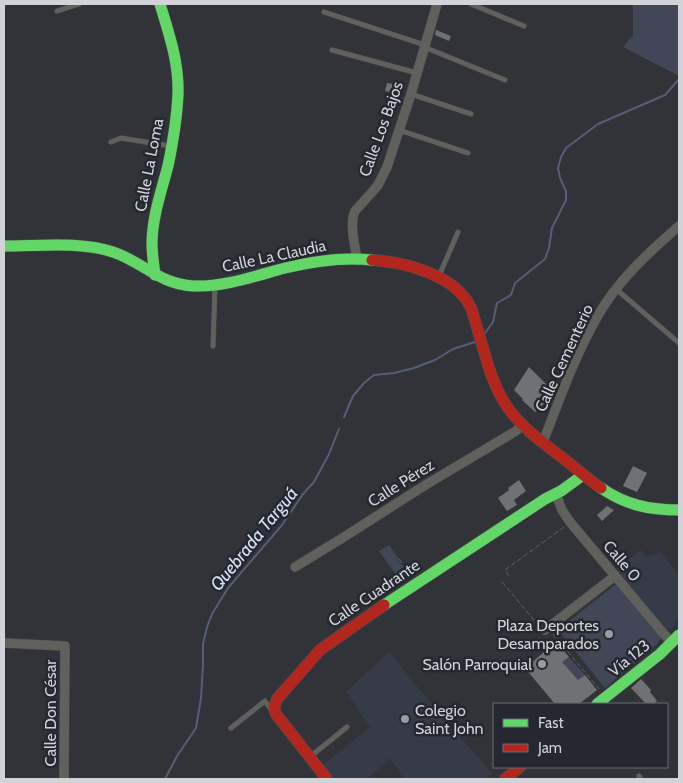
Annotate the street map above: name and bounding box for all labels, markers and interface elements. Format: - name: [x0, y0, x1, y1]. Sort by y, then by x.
- street label: Calle Los Bajos: [355, 79, 407, 179]
- street label: Calle La Loma: [131, 117, 167, 213]
- street label: Calle La Claudia: [220, 236, 328, 276]
- street label: Calle Cementerio: [531, 301, 597, 415]
- street label: Calle Pérez: [364, 455, 438, 511]
- water label: Quebrada Targuá: [205, 483, 303, 595]
- street label: Calle 0: [599, 537, 645, 585]
- street label: Calle Cuadrante: [325, 555, 423, 631]
- place label: Plaza Deportes Desamparados: [497, 616, 599, 653]
- marker: Plaza Deportes Desamparados: [603, 628, 615, 640]
- street label: Vía 123: [605, 636, 653, 680]
- place label: Salón Parroquial: [422, 655, 532, 674]
- marker: Salón Parroquial: [536, 658, 548, 670]
- street label: Calle Don César: [41, 659, 60, 766]
- place label: Colegio Saint John: [415, 701, 484, 738]
- legend: [493, 703, 668, 768]
- marker: Colegio Saint John: [399, 713, 411, 725]
- text: Fast: [538, 714, 563, 732]
- text: Jam: [537, 739, 562, 757]

